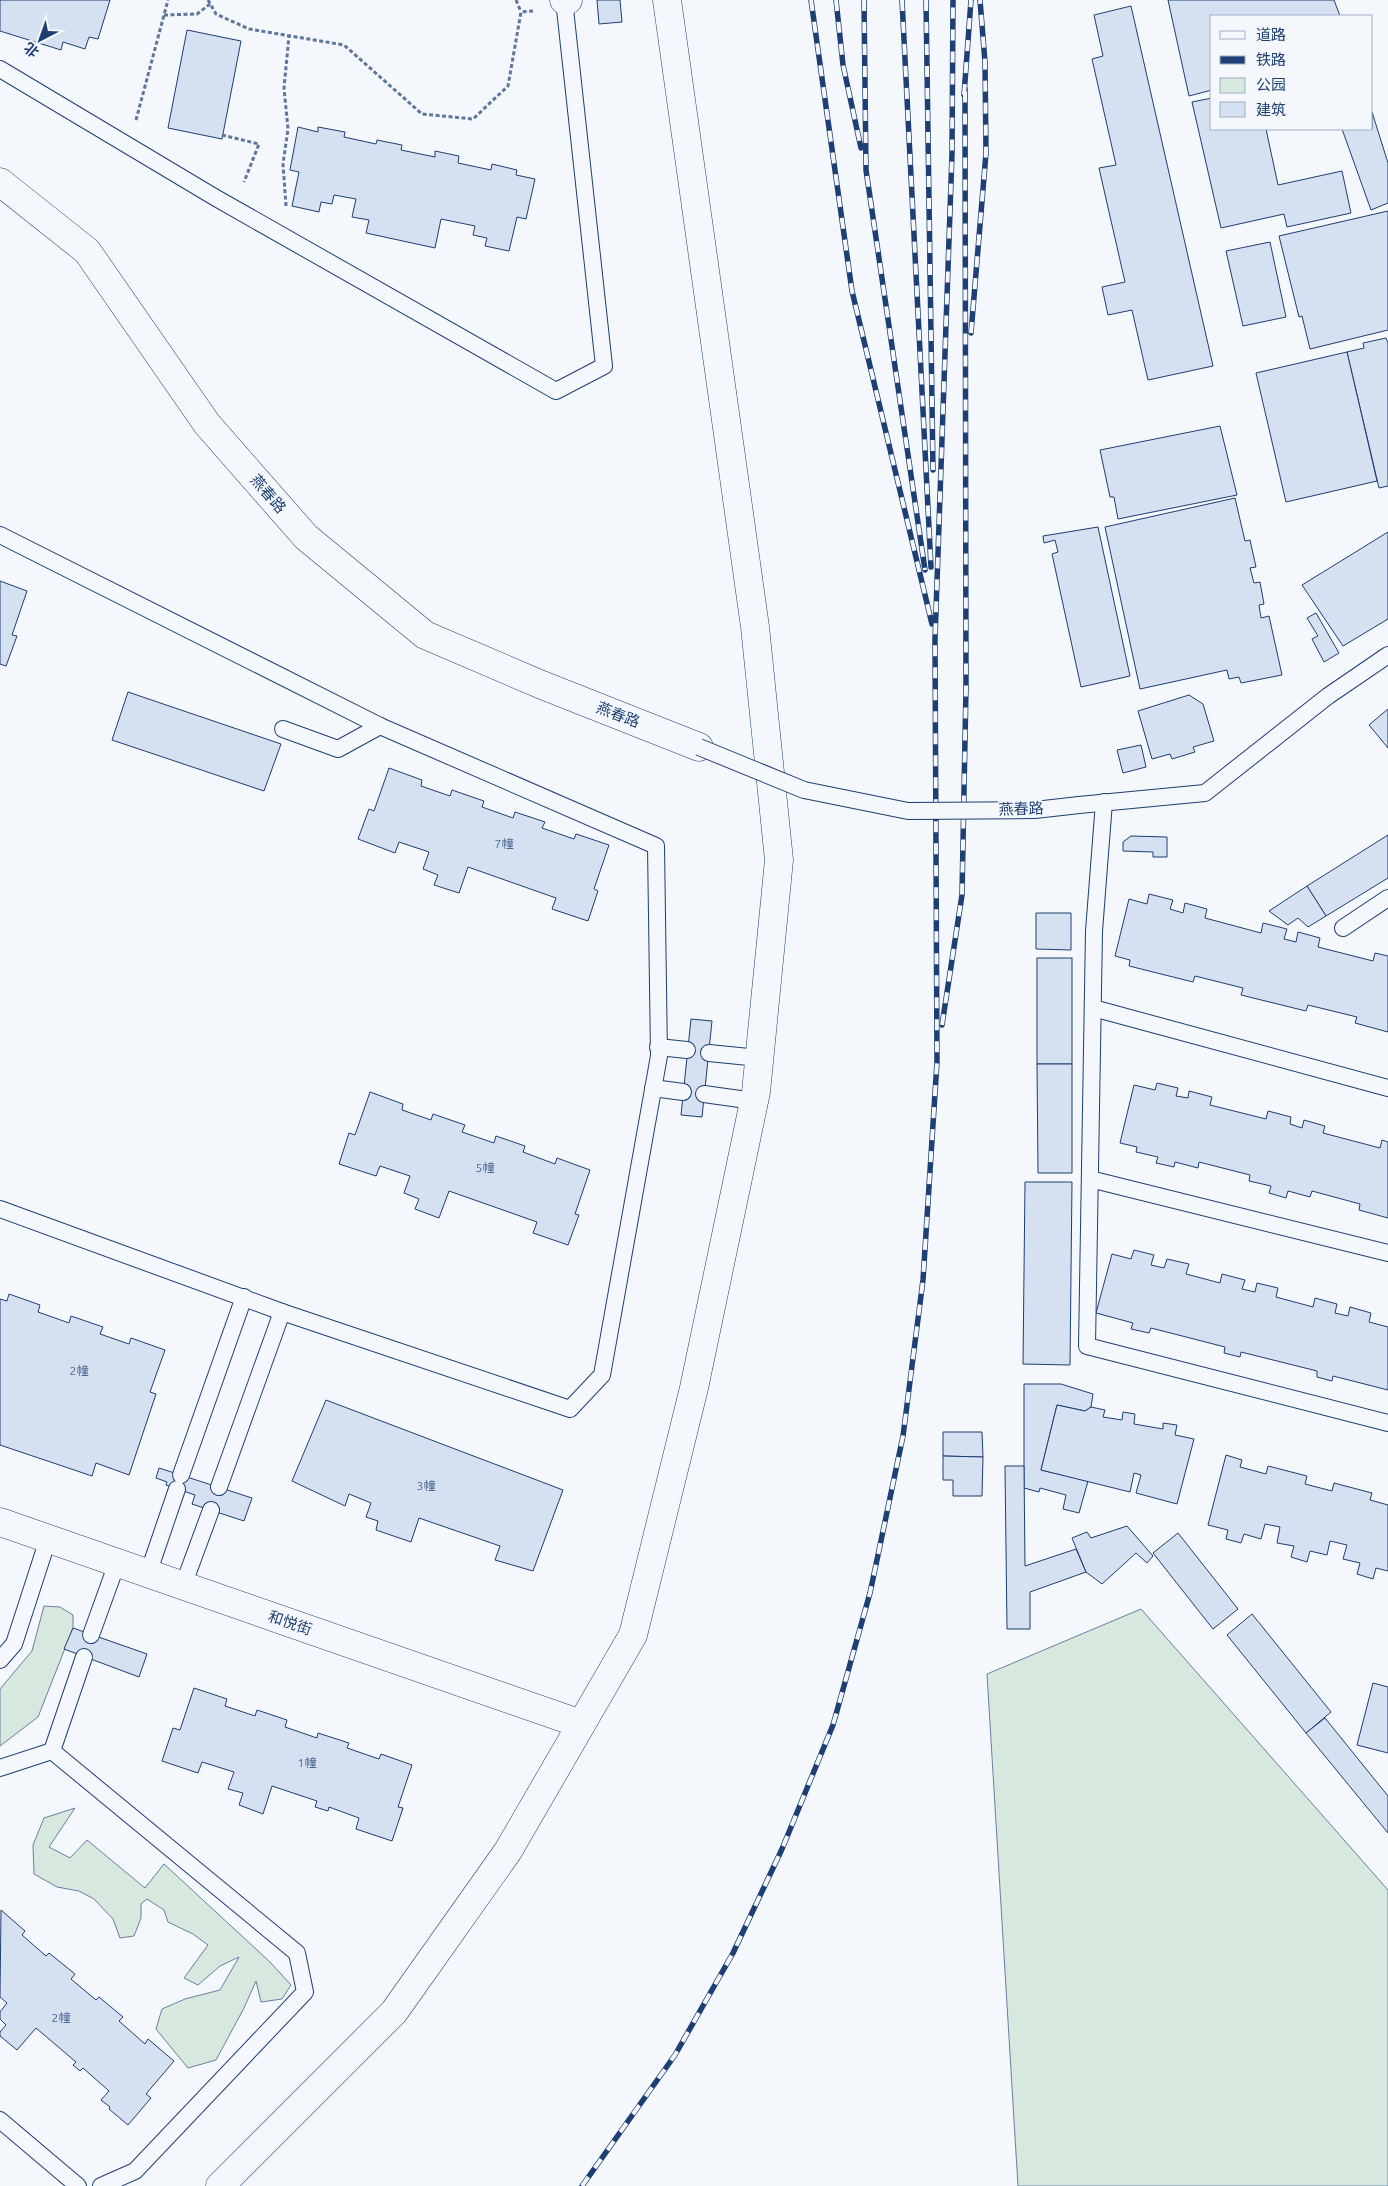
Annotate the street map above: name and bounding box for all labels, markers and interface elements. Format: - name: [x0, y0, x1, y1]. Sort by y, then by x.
- north arrow: [15, 15, 65, 65]
- legend: [1210, 15, 1373, 130]
- text: 道路: [1256, 26, 1286, 43]
- text: 北: [21, 39, 42, 60]
- text: 铁路: [1256, 51, 1286, 68]
- text: 公园: [1256, 76, 1286, 93]
- text: 建筑: [1256, 101, 1286, 118]
- street label: 燕春路: [247, 471, 290, 516]
- street label: 燕春路: [594, 699, 642, 731]
- street label: 燕春路: [998, 799, 1044, 818]
- house number: 7幢: [495, 837, 513, 850]
- house number: 5幢: [476, 1161, 494, 1174]
- house number: 2幢: [70, 1364, 88, 1377]
- house number: 3幢: [417, 1479, 435, 1492]
- street label: 和悦街: [266, 1607, 314, 1638]
- house number: 1幢: [298, 1756, 316, 1769]
- house number: 2幢: [52, 2011, 70, 2024]

